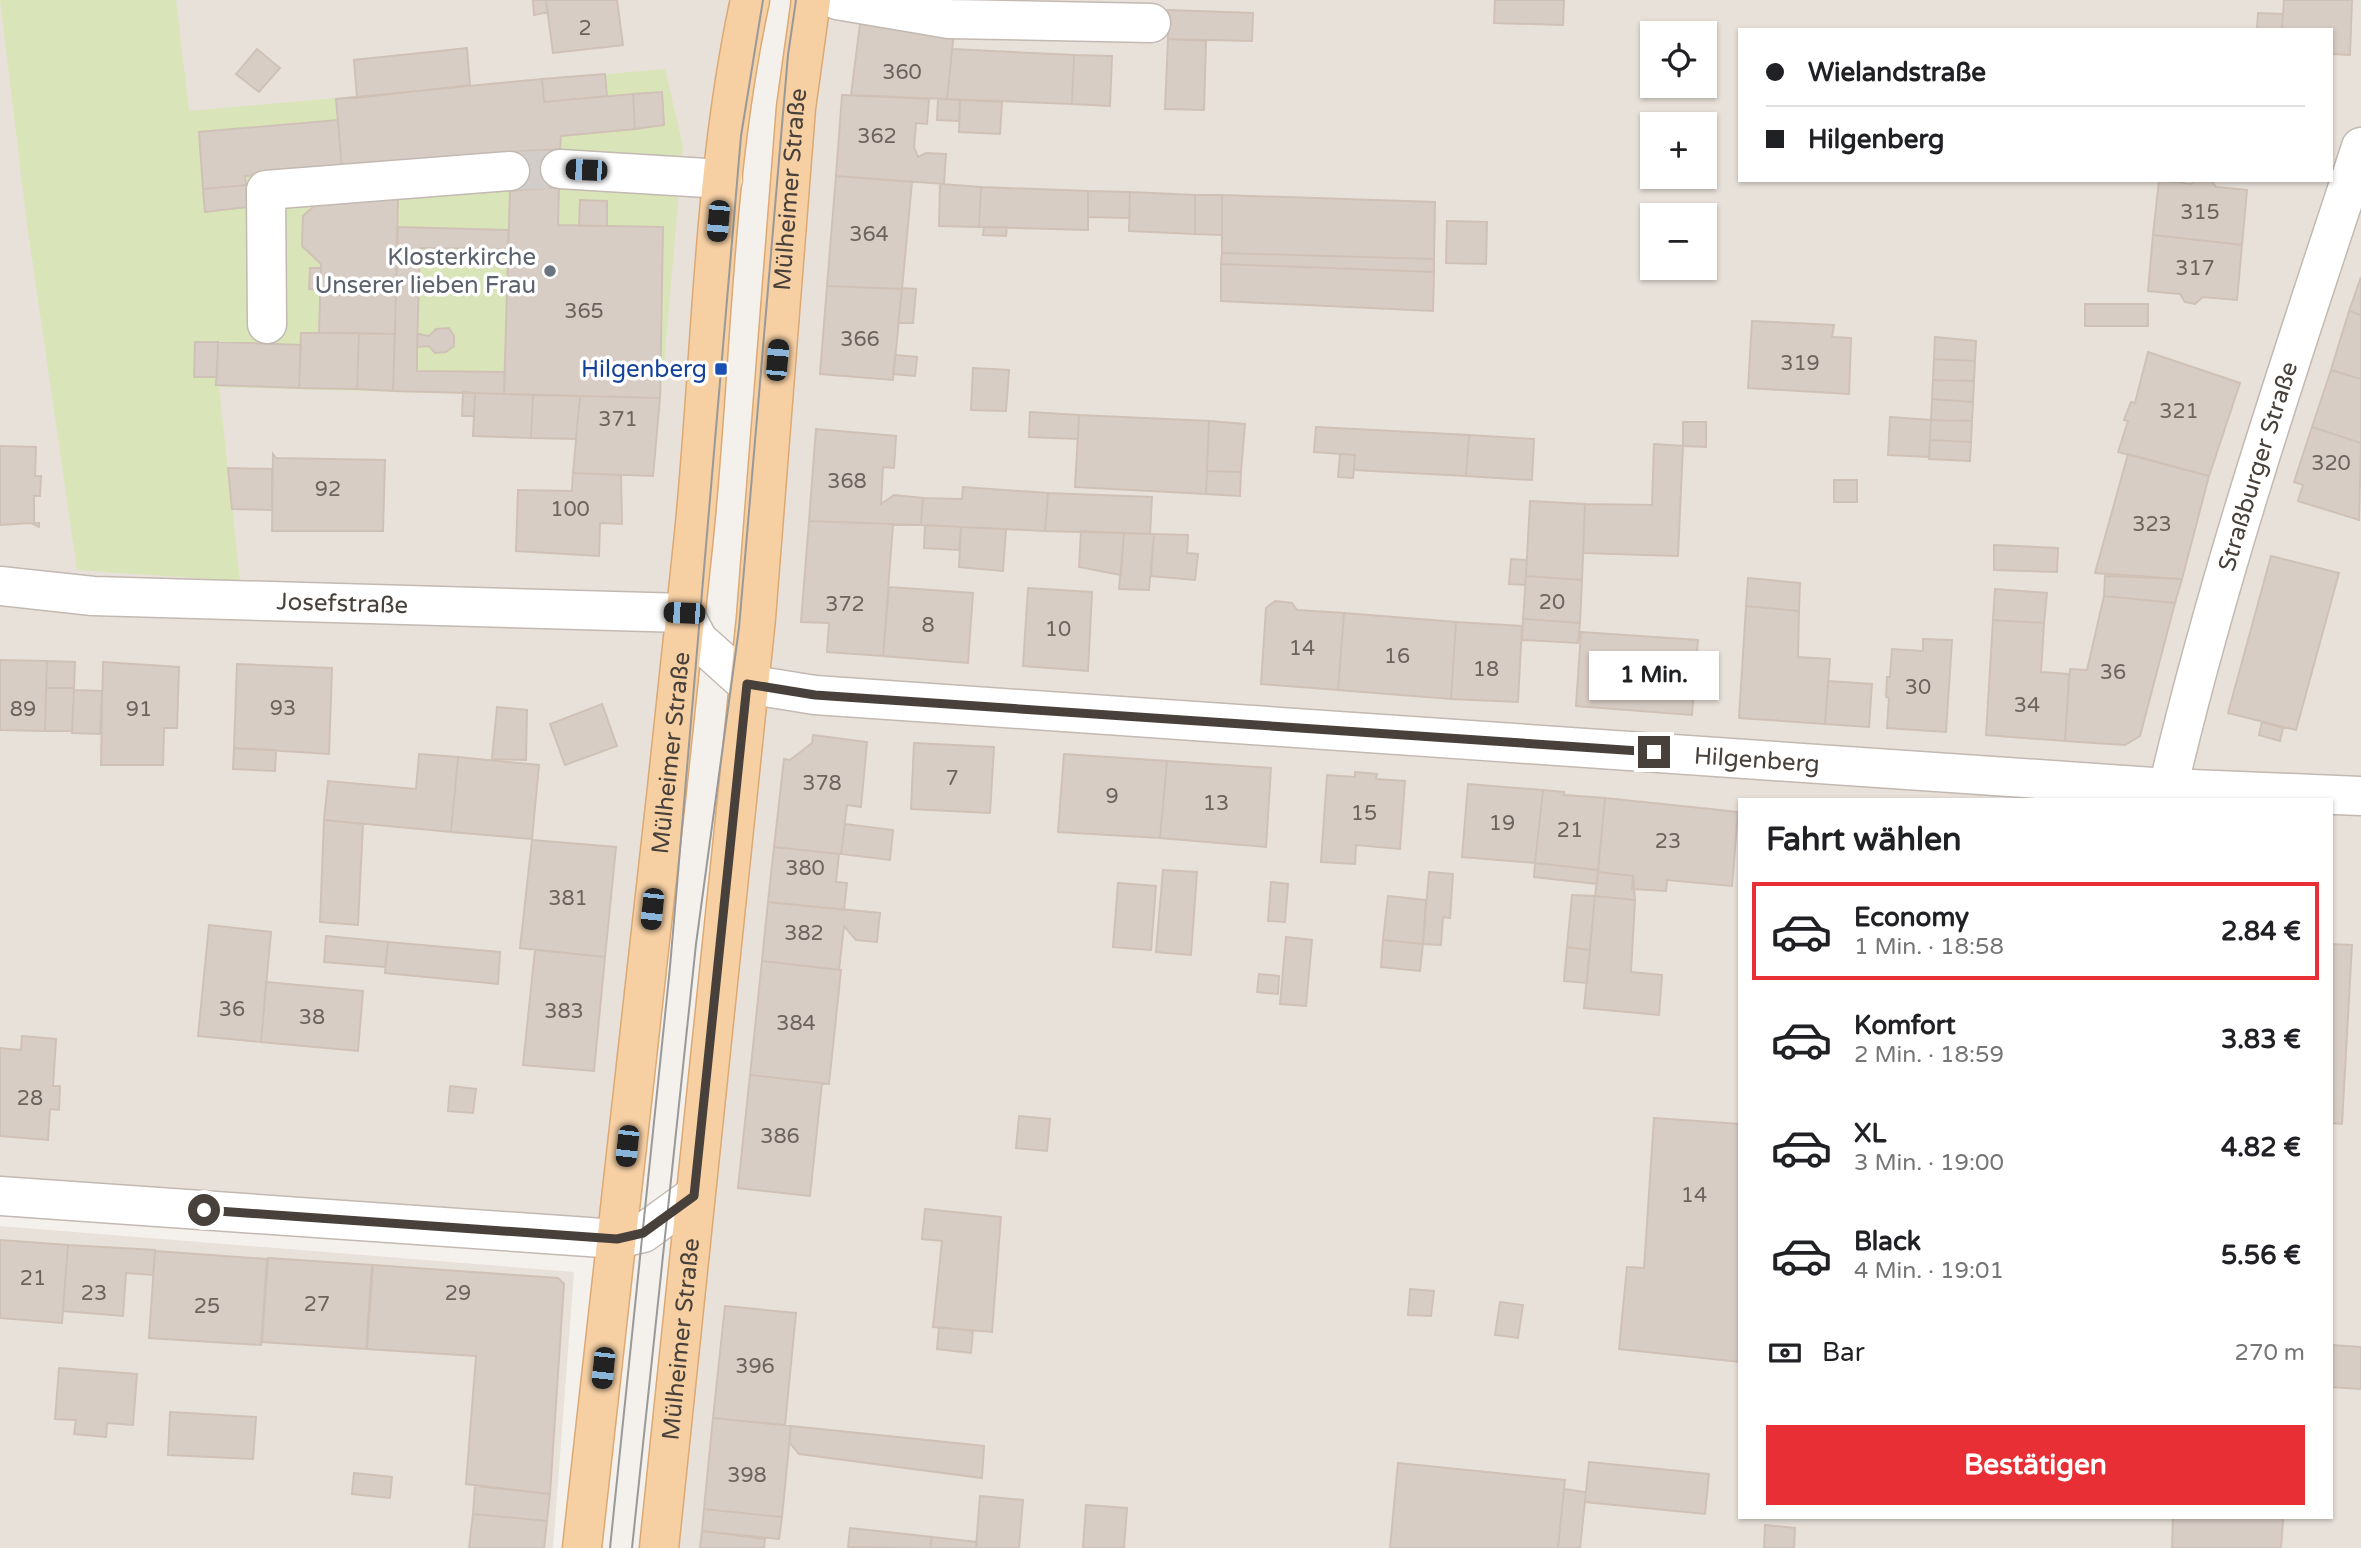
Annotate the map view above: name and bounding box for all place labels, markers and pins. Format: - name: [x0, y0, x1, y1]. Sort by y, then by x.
- place label: Klosterkirche Unserer lieben Frau: [314, 243, 536, 300]
- marker: Klosterkirche Unserer lieben Frau: [542, 263, 558, 279]
- place label: Hilgenberg: [581, 355, 707, 384]
- marker: Hilgenberg: [713, 361, 729, 377]

